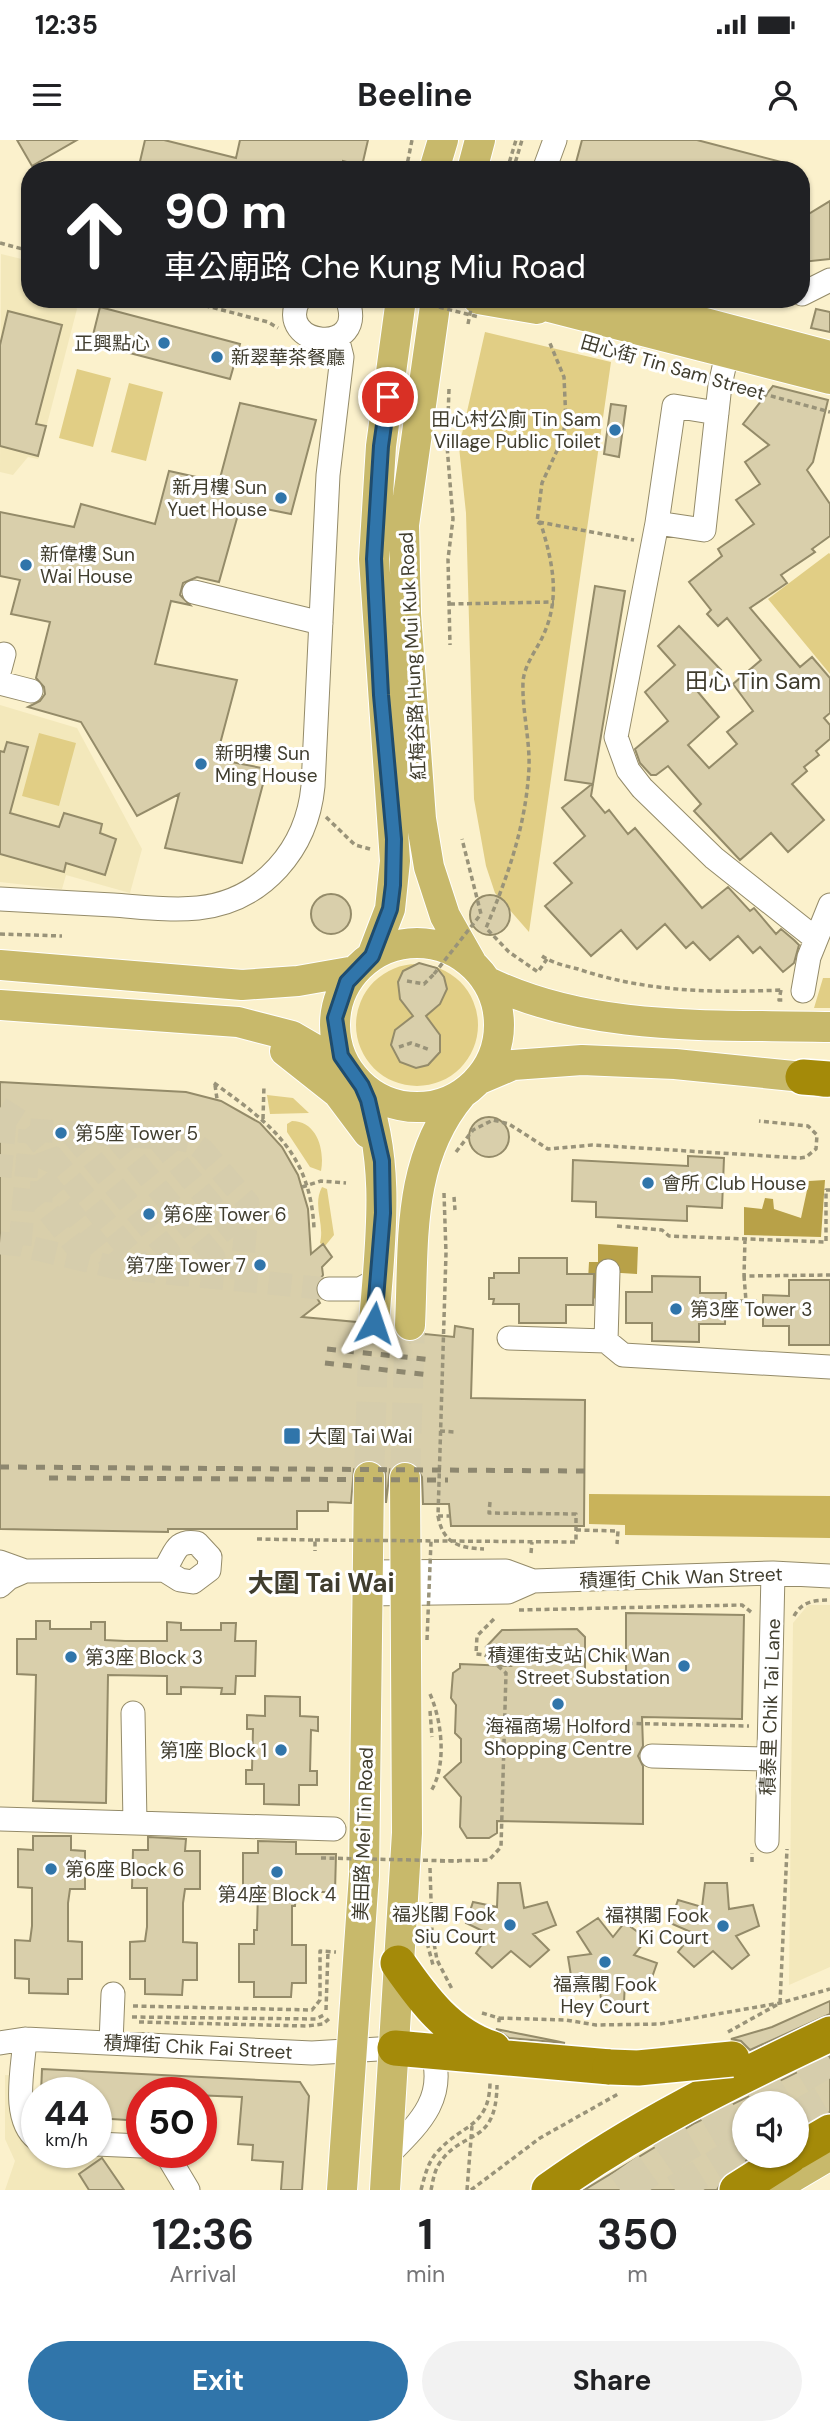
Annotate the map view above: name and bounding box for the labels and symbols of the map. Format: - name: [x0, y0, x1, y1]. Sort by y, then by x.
- street label: 田心街 Tin Sam Street: [578, 329, 768, 406]
- place label: 正興點心: [74, 331, 150, 356]
- marker: 正興點心: [156, 335, 172, 351]
- place label: 新翠華茶餐廳: [231, 345, 345, 370]
- marker: 新翠華茶餐廳: [209, 349, 225, 365]
- pin: [358, 367, 418, 427]
- place label: 田心村公廁 Tin Sam Village Public Toilet: [431, 407, 601, 454]
- marker: 田心村公廁 Tin Sam Village Public Toilet: [607, 422, 623, 438]
- place label: 新月樓 Sun Yuet House: [167, 475, 267, 522]
- marker: 新月樓 Sun Yuet House: [273, 490, 289, 506]
- street label: 紅梅谷路 Hung Mui Kuk Road: [394, 531, 431, 781]
- place label: 新偉樓 Sun Wai House: [40, 542, 135, 589]
- marker: 新偉樓 Sun Wai House: [18, 557, 34, 573]
- district label: 田心 Tin Sam: [685, 666, 821, 696]
- place label: 新明樓 Sun Ming House: [215, 741, 318, 788]
- marker: 新明樓 Sun Ming House: [193, 756, 209, 772]
- place label: 第5座 Tower 5: [75, 1121, 198, 1146]
- marker: 第5座 Tower 5: [53, 1125, 69, 1141]
- place label: 會所 Club House: [662, 1171, 806, 1196]
- marker: 會所 Club House: [640, 1175, 656, 1191]
- place label: 第6座 Tower 6: [163, 1202, 287, 1227]
- marker: 第6座 Tower 6: [141, 1206, 157, 1222]
- place label: 第7座 Tower 7: [126, 1253, 246, 1278]
- marker: 第7座 Tower 7: [252, 1257, 268, 1273]
- position arrow: [337, 1286, 411, 1360]
- place label: 第3座 Tower 3: [690, 1297, 812, 1322]
- marker: 第3座 Tower 3: [668, 1301, 684, 1317]
- place label: 大圍 Tai Wai: [308, 1424, 413, 1449]
- marker: 大圍 Tai Wai: [282, 1426, 302, 1446]
- street label: 積運街 Chik Wan Street: [579, 1561, 783, 1594]
- district label: 大圍 Tai Wai: [247, 1566, 395, 1600]
- street label: 積泰里 Chik Tai Lane: [755, 1618, 786, 1796]
- place label: 積運街支站 Chik Wan Street Substation: [488, 1643, 670, 1690]
- place label: 第3座 Block 3: [85, 1645, 203, 1670]
- marker: 第3座 Block 3: [63, 1649, 79, 1665]
- marker: 積運街支站 Chik Wan Street Substation: [676, 1658, 692, 1674]
- marker: 海福商場 Holford Shopping Centre: [550, 1696, 566, 1712]
- place label: 海福商場 Holford Shopping Centre: [484, 1714, 632, 1761]
- place label: 第1座 Block 1: [160, 1738, 267, 1763]
- marker: 第1座 Block 1: [273, 1742, 289, 1758]
- street label: 美田路 Mei Tin Road: [348, 1747, 379, 1921]
- place label: 第6座 Block 6: [65, 1857, 184, 1882]
- marker: 第6座 Block 6: [43, 1861, 59, 1877]
- marker: 第4座 Block 4: [269, 1864, 285, 1880]
- place label: 第4座 Block 4: [218, 1882, 336, 1907]
- place label: 福兆閣 Fook Siu Court: [392, 1902, 496, 1949]
- place label: 福祺閣 Fook Ki Court: [605, 1903, 709, 1950]
- marker: 福兆閣 Fook Siu Court: [502, 1917, 518, 1933]
- marker: 福祺閣 Fook Ki Court: [715, 1918, 731, 1934]
- marker: 福熹閣 Fook Hey Court: [597, 1954, 613, 1970]
- place label: 福熹閣 Fook Hey Court: [553, 1972, 657, 2019]
- street label: 積輝街 Chik Fai Street: [103, 2030, 293, 2065]
- speed limit sign: 50: [126, 2077, 217, 2168]

